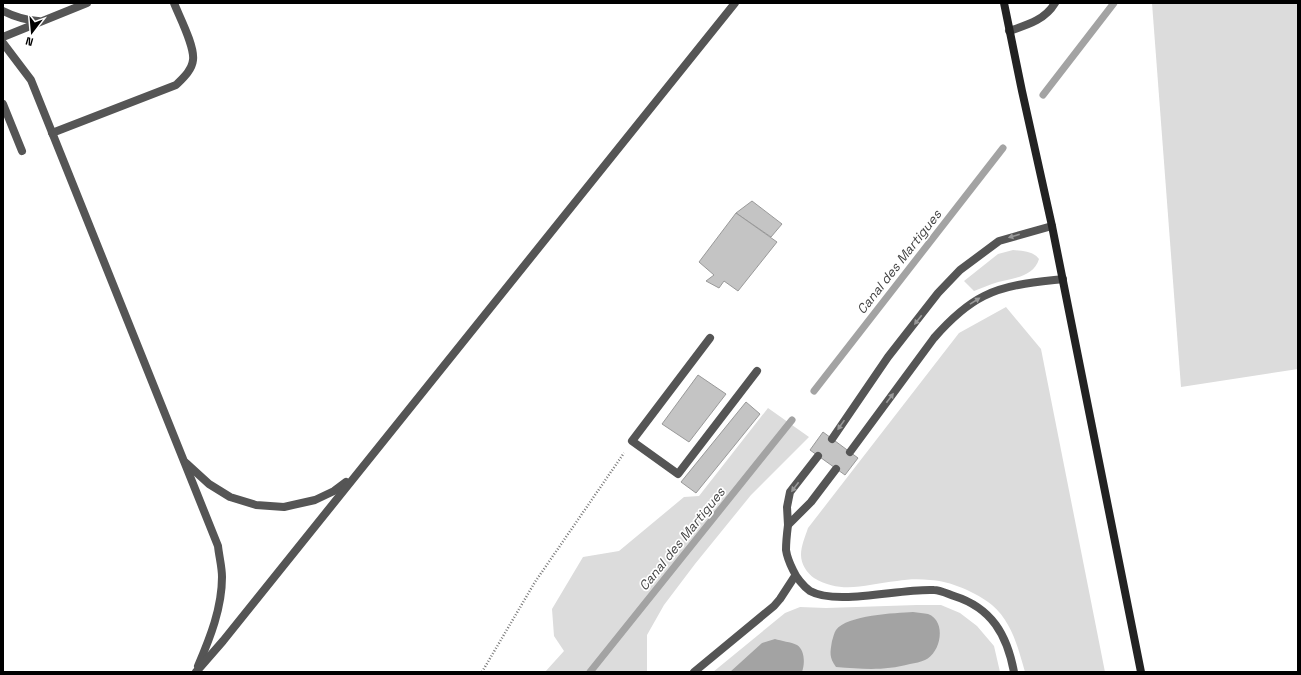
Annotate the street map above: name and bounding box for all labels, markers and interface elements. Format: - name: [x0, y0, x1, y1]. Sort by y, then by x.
- north arrow: [12, 12, 52, 52]
- text: N: [24, 34, 35, 49]
- water label: Canal des Martigues: [853, 206, 946, 318]
- one-way arrow: [1008, 233, 1020, 239]
- one-way arrow: [969, 298, 981, 305]
- one-way arrow: [914, 314, 922, 325]
- one-way arrow: [886, 393, 894, 404]
- one-way arrow: [837, 419, 845, 430]
- one-way arrow: [791, 482, 799, 492]
- water label: Canal des Martigues: [635, 483, 730, 594]

